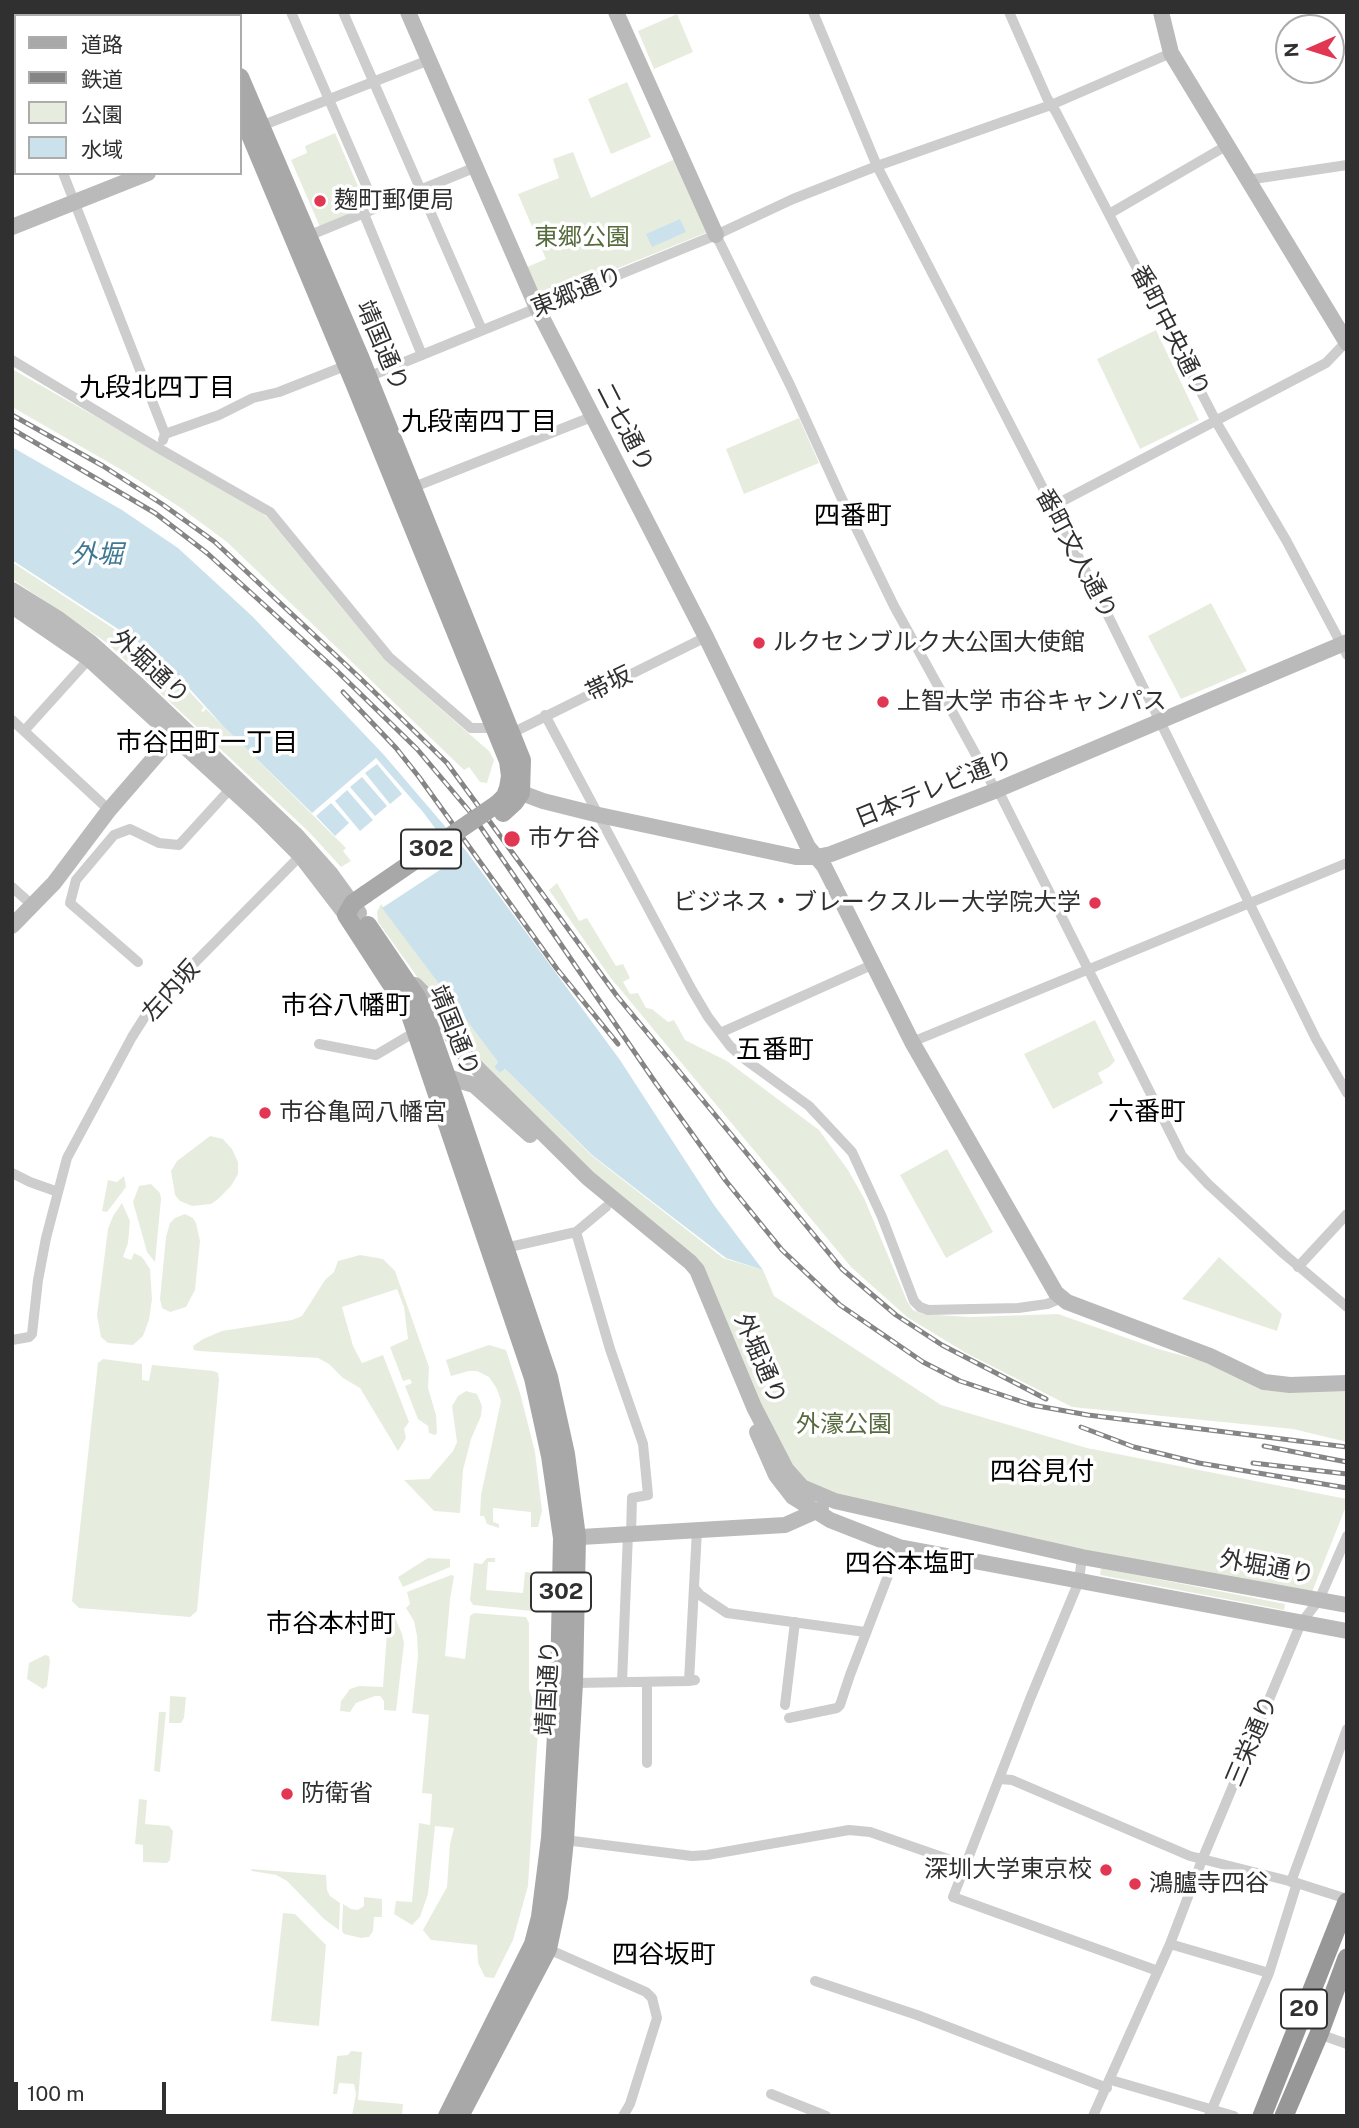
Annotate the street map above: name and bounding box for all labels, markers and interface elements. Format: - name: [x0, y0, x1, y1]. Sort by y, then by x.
- legend: [14, 14, 242, 175]
- north arrow: [1275, 14, 1345, 84]
- text: 道路: [81, 32, 123, 57]
- text: N: [1280, 42, 1302, 58]
- text: 鉄道: [81, 67, 123, 92]
- text: 公園: [81, 102, 123, 127]
- text: 水域: [81, 137, 123, 162]
- place label: 麹町郵便局: [334, 187, 454, 215]
- marker: 麹町郵便局: [312, 193, 328, 209]
- park label: 東郷公園: [534, 224, 630, 252]
- street label: 番町中央通り: [1124, 260, 1216, 402]
- street label: 東郷通り: [527, 261, 627, 323]
- street label: 靖国通り: [350, 296, 414, 396]
- district label: 九段北四丁目: [79, 372, 235, 404]
- street label: 二七通り: [590, 379, 660, 477]
- district label: 九段南四丁目: [401, 406, 557, 438]
- street label: 番町文人通り: [1029, 484, 1123, 624]
- district label: 四番町: [814, 500, 892, 532]
- water label: 外堀: [71, 539, 123, 571]
- street label: 外堀通り: [105, 624, 195, 710]
- place label: ルクセンブルク大公国大使館: [773, 629, 1085, 657]
- marker: ルクセンブルク大公国大使館: [751, 635, 767, 651]
- street label: 帯坂: [581, 661, 637, 707]
- place label: 上智大学 市谷キャンパス: [897, 688, 1167, 716]
- marker: 上智大学 市谷キャンパス: [875, 694, 891, 710]
- district label: 市谷田町一丁目: [116, 727, 298, 759]
- street label: 日本テレビ通り: [851, 744, 1017, 834]
- place label: 市ケ谷: [528, 825, 600, 853]
- marker: 市ケ谷: [502, 829, 522, 849]
- road number: 302: [401, 830, 461, 869]
- place label: ビジネス・ブレークスルー大学院大学: [673, 889, 1081, 917]
- marker: ビジネス・ブレークスルー大学院大学: [1087, 895, 1103, 911]
- street label: 左内坂: [136, 955, 206, 1027]
- street label: 靖国通り: [423, 981, 485, 1081]
- district label: 市谷八幡町: [281, 990, 411, 1022]
- district label: 五番町: [736, 1034, 814, 1066]
- district label: 六番町: [1108, 1096, 1186, 1128]
- place label: 市谷亀岡八幡宮: [279, 1099, 447, 1127]
- marker: 市谷亀岡八幡宮: [257, 1105, 273, 1121]
- street label: 外堀通り: [728, 1309, 792, 1409]
- park label: 外濠公園: [796, 1411, 892, 1439]
- district label: 四谷見付: [990, 1456, 1094, 1488]
- street label: 外堀通り: [1217, 1544, 1317, 1590]
- district label: 四谷本塩町: [845, 1548, 975, 1580]
- road number: 302: [531, 1572, 591, 1611]
- district label: 市谷本村町: [266, 1608, 396, 1640]
- street label: 靖国通り: [531, 1639, 565, 1737]
- street label: 三栄通り: [1220, 1691, 1284, 1791]
- place label: 防衛省: [301, 1780, 373, 1808]
- marker: 防衛省: [279, 1786, 295, 1802]
- place label: 深圳大学東京校: [924, 1856, 1092, 1884]
- marker: 深圳大学東京校: [1098, 1862, 1114, 1878]
- place label: 鴻臚寺四谷: [1149, 1870, 1269, 1898]
- marker: 鴻臚寺四谷: [1127, 1876, 1143, 1892]
- district label: 四谷坂町: [612, 1939, 716, 1971]
- road number: 20: [1281, 1990, 1327, 2028]
- scale bar: [18, 2068, 170, 2112]
- text: 100 m: [27, 2081, 84, 2106]

